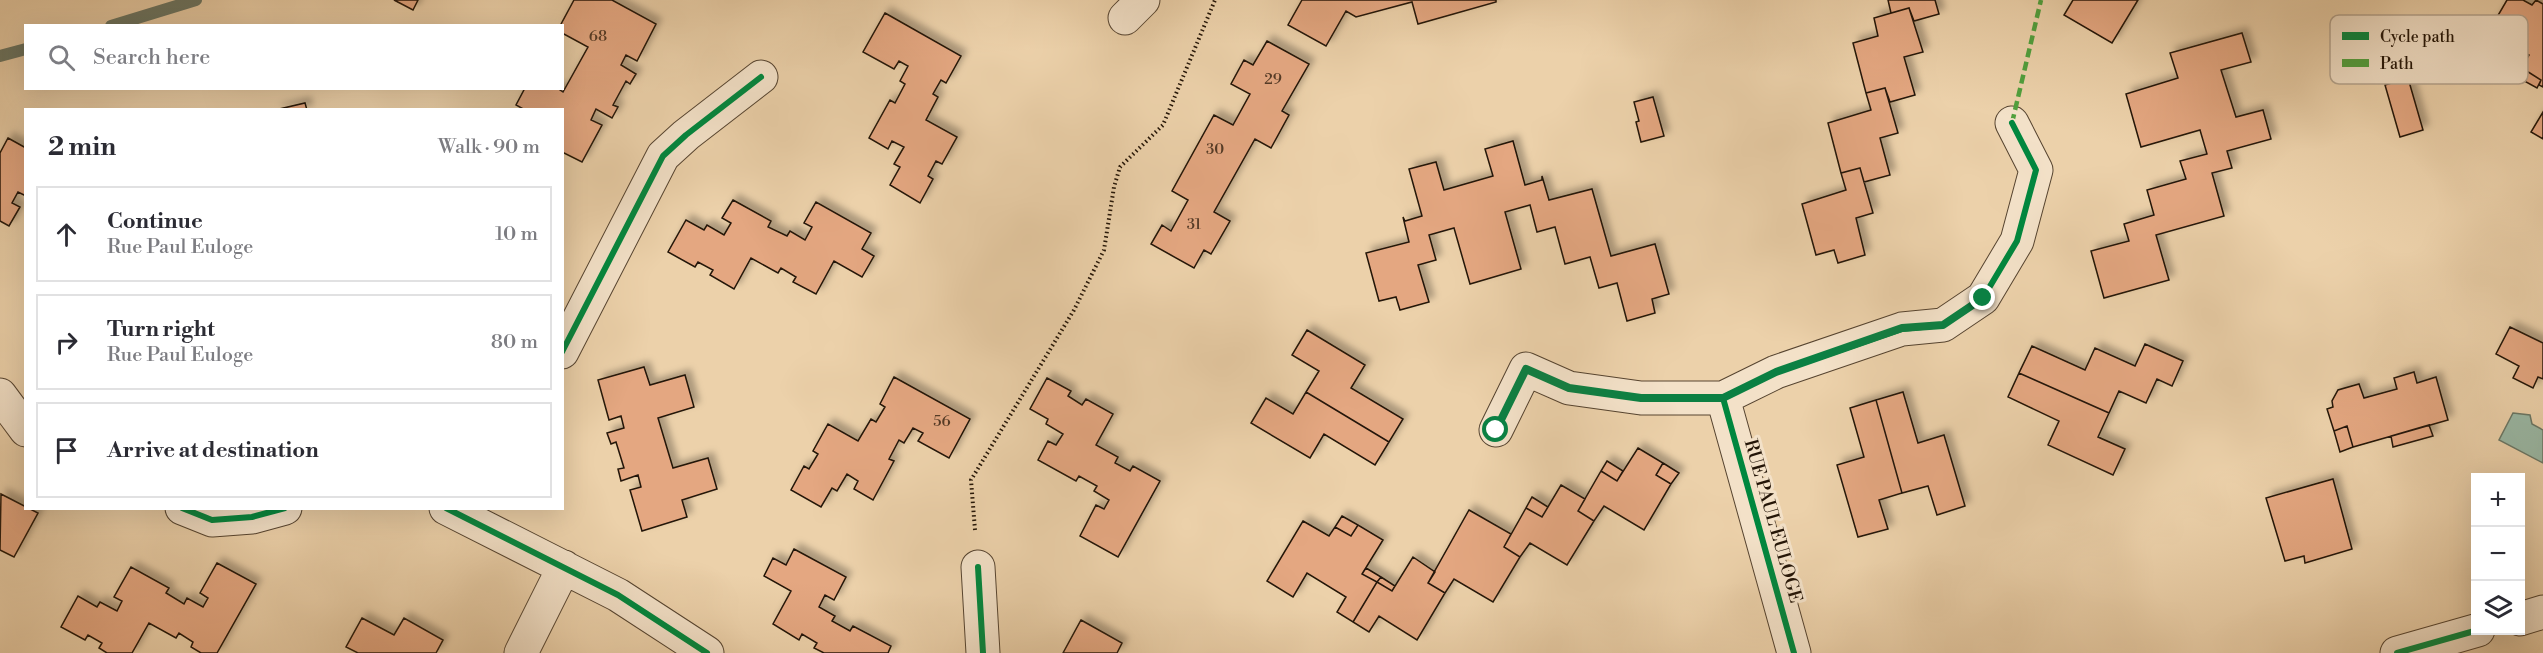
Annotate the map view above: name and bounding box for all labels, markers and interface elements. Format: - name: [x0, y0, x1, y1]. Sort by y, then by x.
- legend: [2330, 15, 2528, 84]
- search box: [24, 24, 564, 90]
- house number: 68: [589, 27, 607, 46]
- text: Cycle path: [2380, 27, 2455, 47]
- icon: search: [45, 41, 78, 74]
- text: Search here: [93, 44, 210, 71]
- text: Path: [2380, 54, 2414, 74]
- house number: 29: [1264, 70, 1282, 89]
- text: 2 min: [48, 131, 116, 163]
- text: Walk · 90 m: [438, 135, 540, 160]
- house number: 30: [1206, 140, 1224, 159]
- text: Continue: [107, 208, 203, 235]
- house number: 31: [1187, 215, 1202, 234]
- icon: ahead: [50, 218, 83, 251]
- text: 10 m: [495, 222, 538, 247]
- text: Rue Paul Euloge: [107, 235, 253, 260]
- route end: [1969, 284, 1995, 310]
- text: Turn right: [107, 316, 215, 343]
- icon: right: [50, 326, 83, 359]
- text: 80 m: [491, 330, 538, 355]
- text: Rue Paul Euloge: [107, 343, 253, 368]
- house number: 56: [933, 412, 951, 431]
- route start: [1482, 416, 1508, 442]
- icon: arrive: [50, 434, 83, 467]
- street label: RUE PAUL EULOGE: [1739, 436, 1807, 606]
- text: Arrive at destination: [107, 437, 319, 464]
- map controls: [2471, 473, 2525, 635]
- button: +: [2471, 473, 2525, 527]
- button: −: [2471, 527, 2525, 581]
- button: layers: [2471, 581, 2525, 635]

